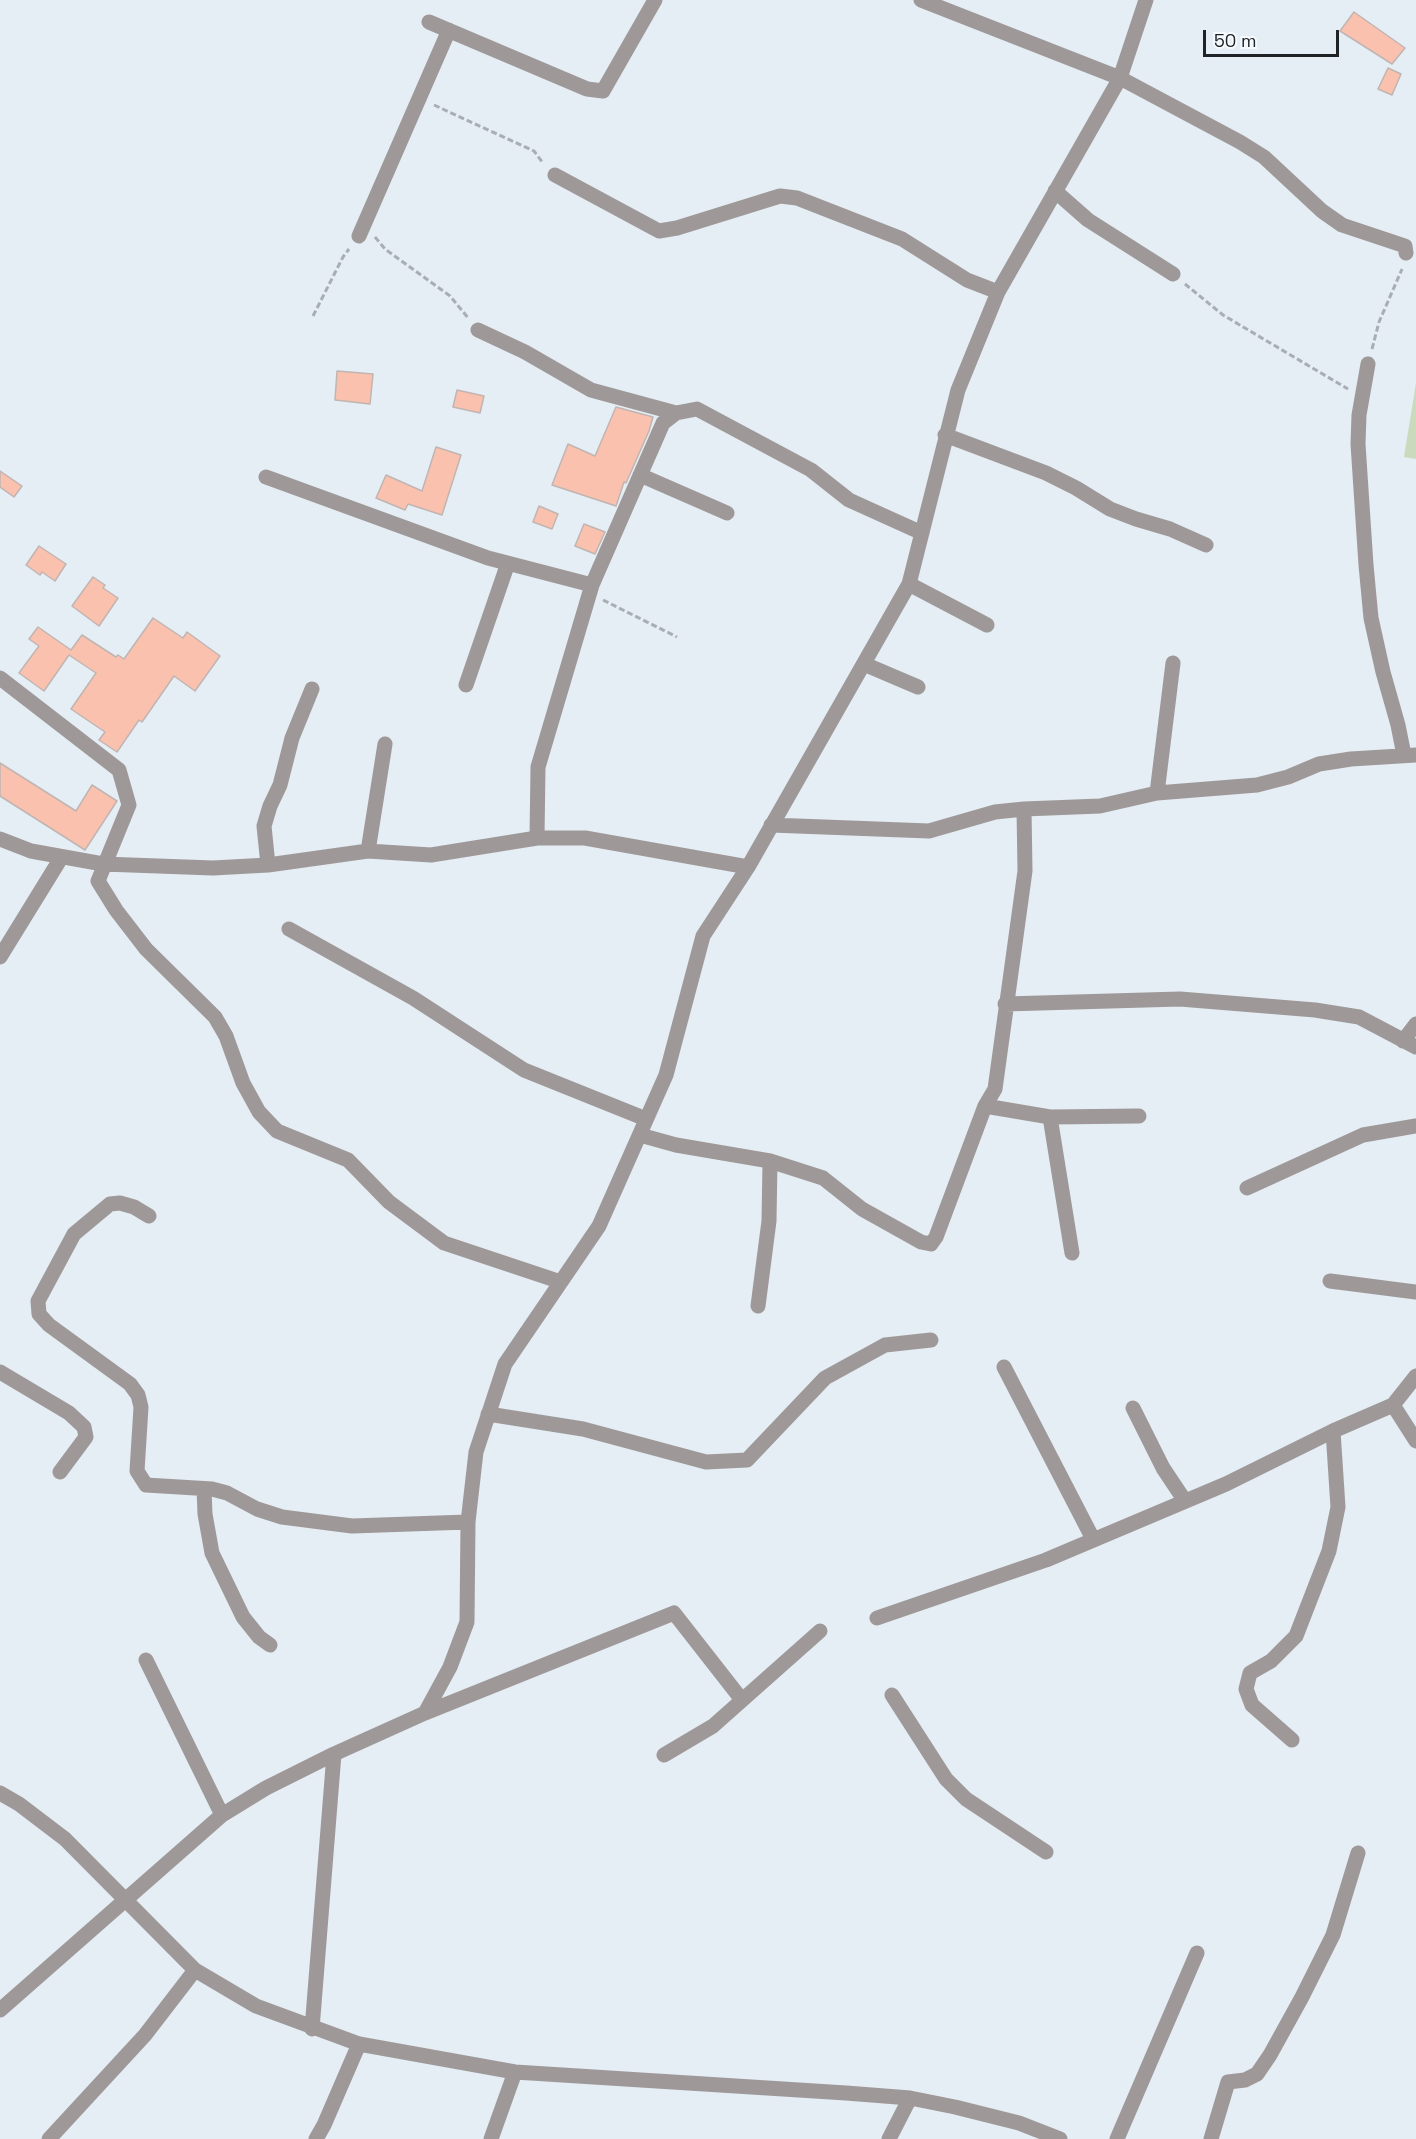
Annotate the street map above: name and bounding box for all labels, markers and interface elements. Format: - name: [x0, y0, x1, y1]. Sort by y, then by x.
- scale bar: [1206, 18, 1342, 56]
- text: 50 m: [1214, 29, 1256, 52]

